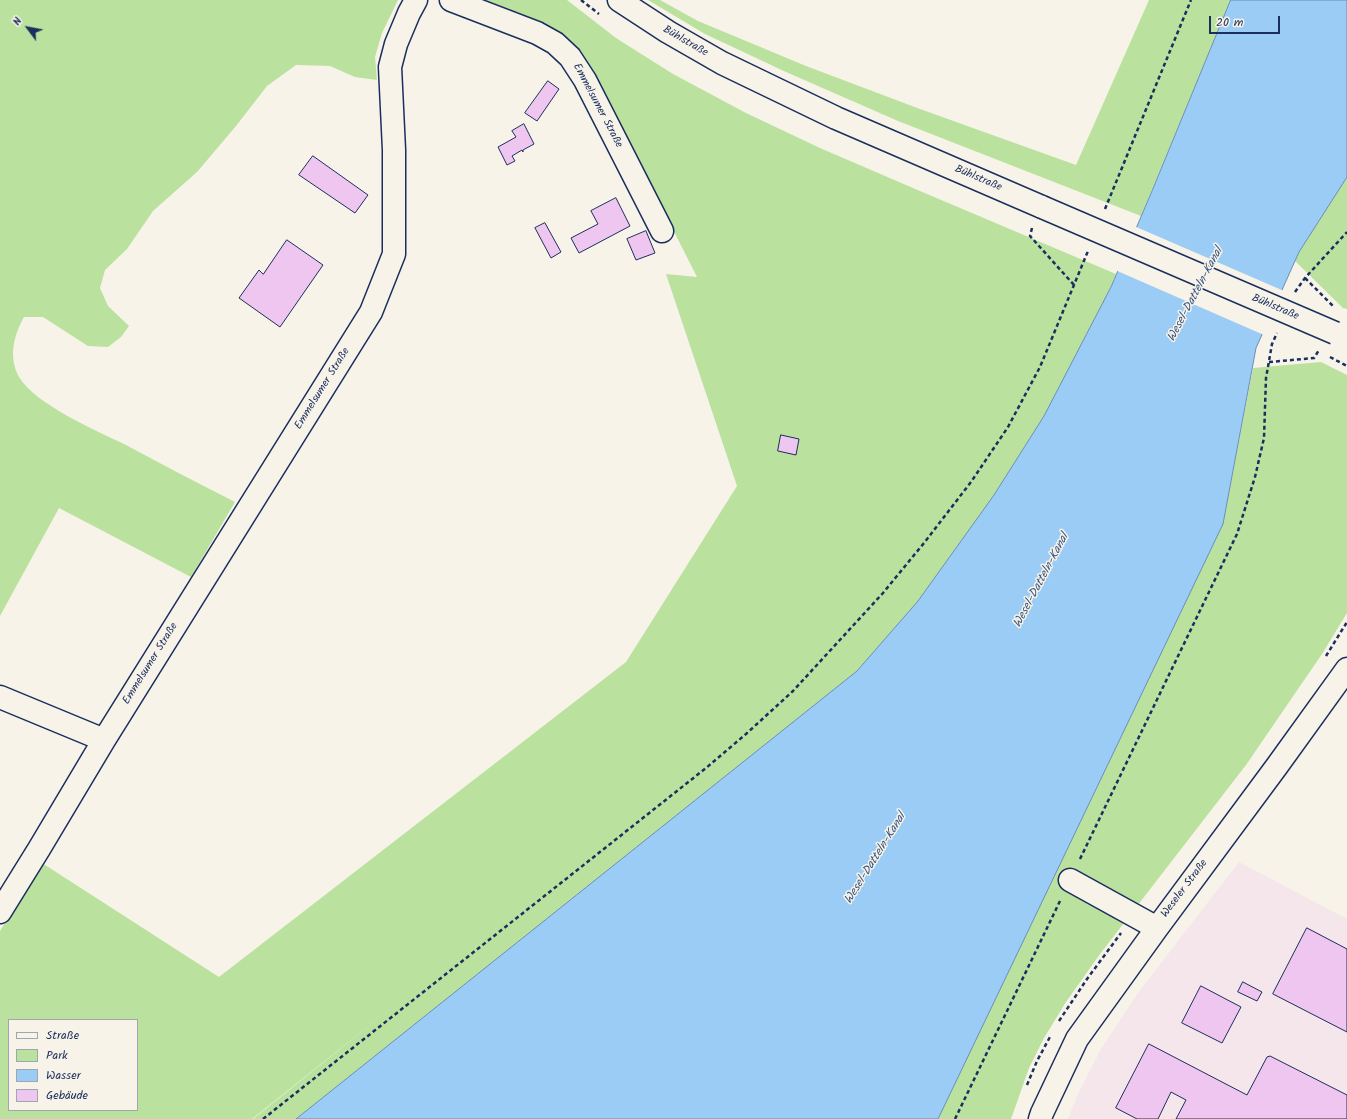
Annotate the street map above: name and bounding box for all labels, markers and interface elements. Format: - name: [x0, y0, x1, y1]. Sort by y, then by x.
- north arrow: [8, 8, 48, 48]
- scale bar: [1211, 8, 1282, 34]
- text: 20 m: [1216, 13, 1243, 32]
- text: N: [8, 14, 27, 29]
- street label: Bühlstraße: [660, 24, 710, 60]
- street label: Emmelsumer Straße: [569, 62, 625, 150]
- street label: Bühlstraße: [952, 163, 1004, 195]
- water label: Wesel-Datteln-Kanal: [1165, 246, 1227, 344]
- street label: Bühlstraße: [1249, 292, 1301, 324]
- street label: Emmelsumer Straße: [293, 346, 353, 432]
- water label: Wesel-Datteln-Kanal: [1011, 532, 1073, 630]
- street label: Emmelsumer Straße: [121, 621, 181, 707]
- water label: Wesel-Datteln-Kanal: [842, 811, 910, 907]
- street label: Weseler Straße: [1159, 857, 1211, 921]
- legend: [8, 1019, 138, 1111]
- text: Straße: [46, 1026, 79, 1045]
- text: Park: [46, 1046, 68, 1065]
- text: Wasser: [46, 1066, 81, 1085]
- text: Gebäude: [46, 1086, 88, 1105]

